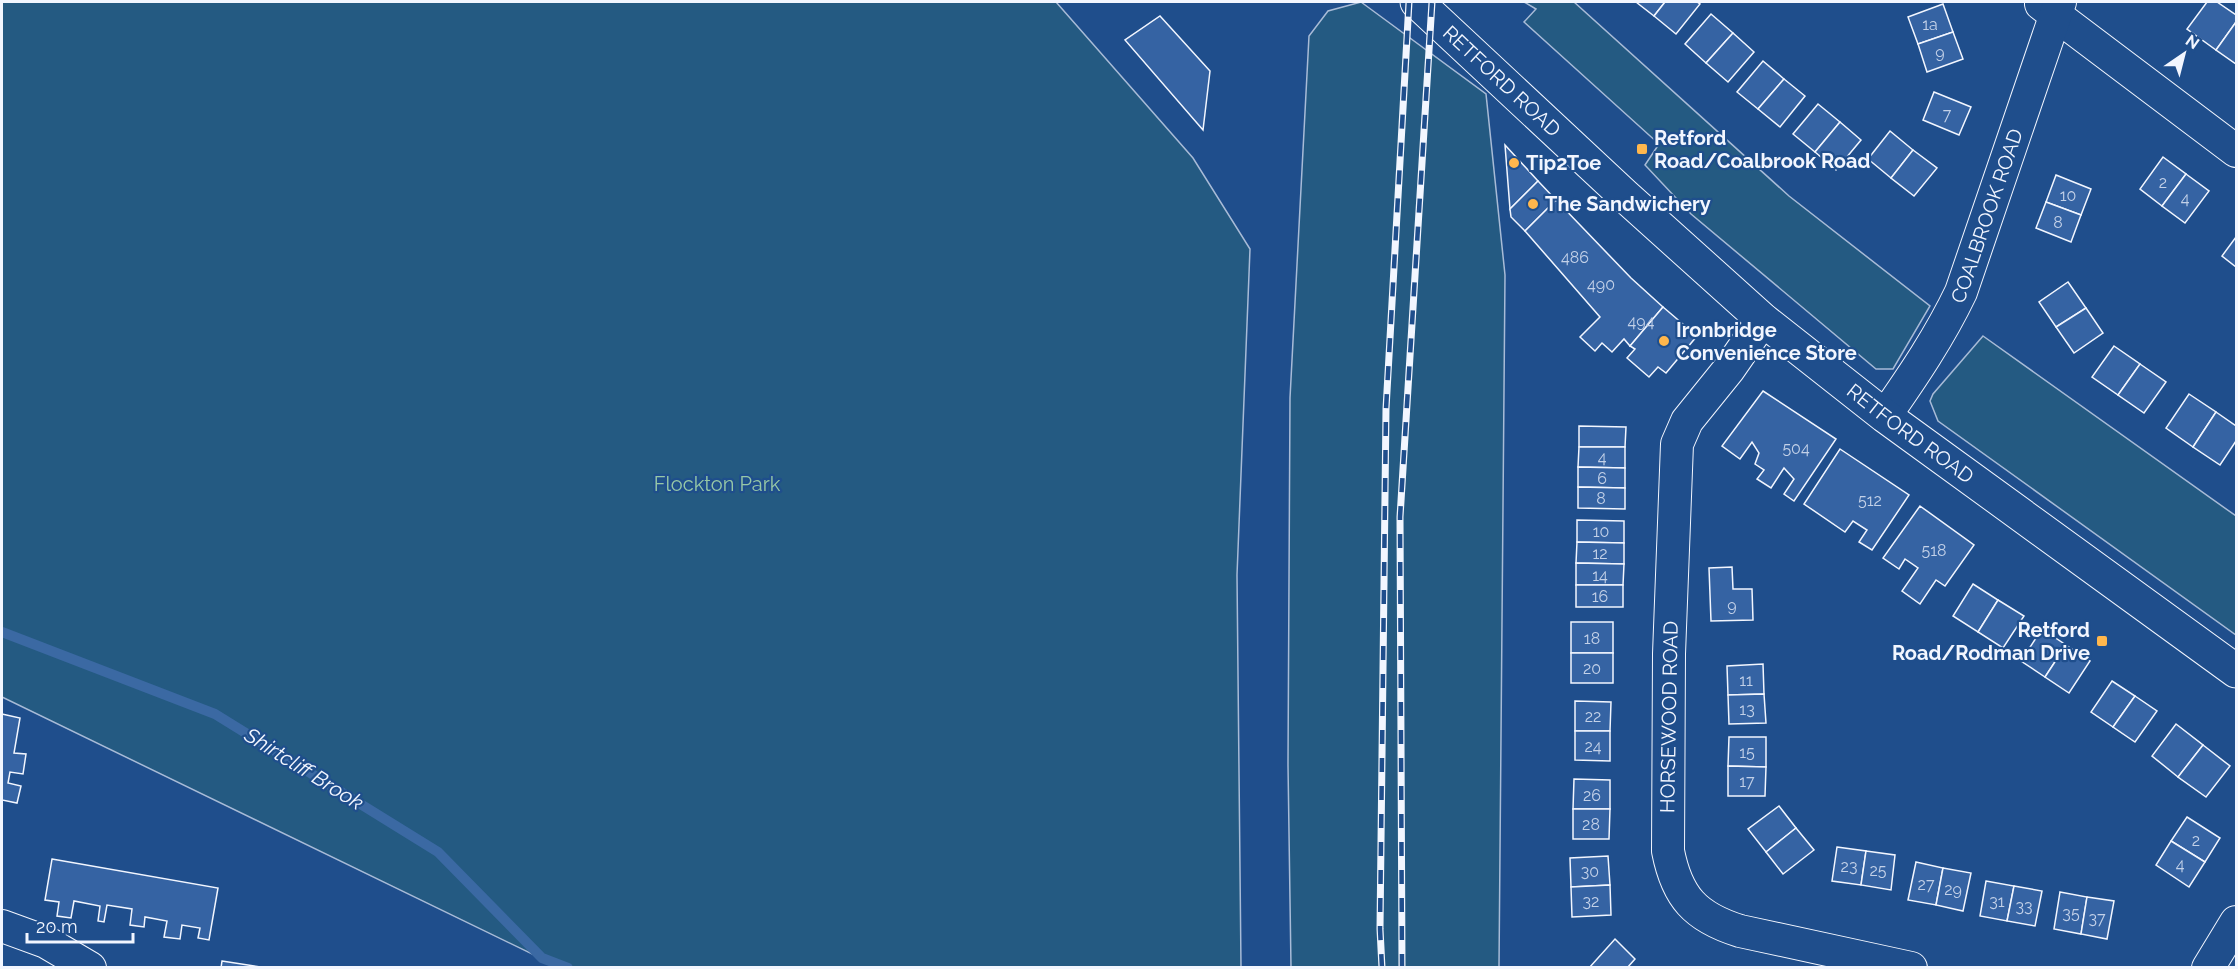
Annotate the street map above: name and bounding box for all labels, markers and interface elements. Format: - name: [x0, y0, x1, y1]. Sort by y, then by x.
- house number: 1a: [1922, 15, 1938, 34]
- street label: RETFORD ROAD: [1438, 21, 1566, 142]
- north arrow: [2154, 24, 2214, 84]
- text: N: [2182, 31, 2203, 53]
- house number: 9: [1935, 43, 1945, 62]
- house number: 7: [1943, 105, 1952, 124]
- street label: COALBROOK ROAD: [1945, 125, 2028, 307]
- place label: Retford Road/Coalbrook Road: [1654, 126, 1870, 173]
- marker: Retford Road/Coalbrook Road: [1635, 142, 1649, 156]
- place label: Tip2Toe: [1526, 151, 1601, 175]
- marker: Tip2Toe: [1507, 156, 1521, 170]
- house number: 2: [2159, 173, 2167, 192]
- house number: 10: [2060, 186, 2076, 205]
- house number: 4: [2181, 189, 2190, 208]
- place label: The Sandwichery: [1545, 192, 1711, 216]
- marker: The Sandwichery: [1526, 197, 1540, 211]
- house number: 8: [2053, 213, 2063, 232]
- house number: 486: [1561, 248, 1589, 267]
- house number: 490: [1587, 275, 1615, 294]
- house number: 494: [1628, 312, 1655, 331]
- place label: Ironbridge Convenience Store: [1676, 318, 1857, 365]
- marker: Ironbridge Convenience Store: [1657, 334, 1671, 348]
- street label: RETFORD ROAD: [1842, 379, 1978, 488]
- house number: 504: [1782, 439, 1810, 458]
- house number: 4: [1598, 448, 1607, 467]
- house number: 6: [1597, 469, 1607, 488]
- park label: Flockton Park: [654, 472, 781, 496]
- house number: 8: [1596, 489, 1606, 508]
- house number: 512: [1858, 491, 1882, 510]
- house number: 10: [1593, 522, 1609, 541]
- house number: 518: [1921, 541, 1947, 560]
- house number: 12: [1592, 544, 1608, 563]
- house number: 14: [1592, 566, 1608, 585]
- house number: 16: [1592, 587, 1608, 606]
- house number: 9: [1727, 596, 1737, 615]
- place label: Retford Road/Rodman Drive: [1892, 618, 2090, 665]
- street label: HORSEWOOD ROAD: [1655, 621, 1683, 813]
- house number: 18: [1584, 629, 1600, 648]
- marker: Retford Road/Rodman Drive: [2095, 634, 2109, 648]
- house number: 20: [1583, 659, 1601, 678]
- house number: 11: [1739, 671, 1753, 690]
- house number: 13: [1739, 700, 1755, 719]
- house number: 22: [1585, 707, 1601, 726]
- water label: Shirtcliff Brook: [239, 722, 368, 815]
- house number: 24: [1584, 737, 1602, 756]
- house number: 15: [1739, 743, 1755, 762]
- house number: 17: [1739, 772, 1755, 791]
- house number: 26: [1583, 786, 1601, 805]
- house number: 28: [1582, 815, 1600, 834]
- house number: 2: [2192, 831, 2200, 850]
- house number: 4: [2176, 855, 2185, 874]
- house number: 23: [1841, 857, 1857, 876]
- house number: 25: [1869, 861, 1887, 880]
- house number: 30: [1581, 862, 1599, 881]
- house number: 27: [1918, 875, 1935, 894]
- house number: 29: [1944, 880, 1962, 899]
- house number: 32: [1583, 892, 1599, 911]
- house number: 31: [1989, 892, 2005, 911]
- house number: 33: [2015, 897, 2033, 916]
- house number: 35: [2062, 904, 2080, 923]
- scale bar: [27, 906, 134, 944]
- house number: 37: [2088, 909, 2106, 928]
- text: 20 m: [36, 916, 78, 937]

